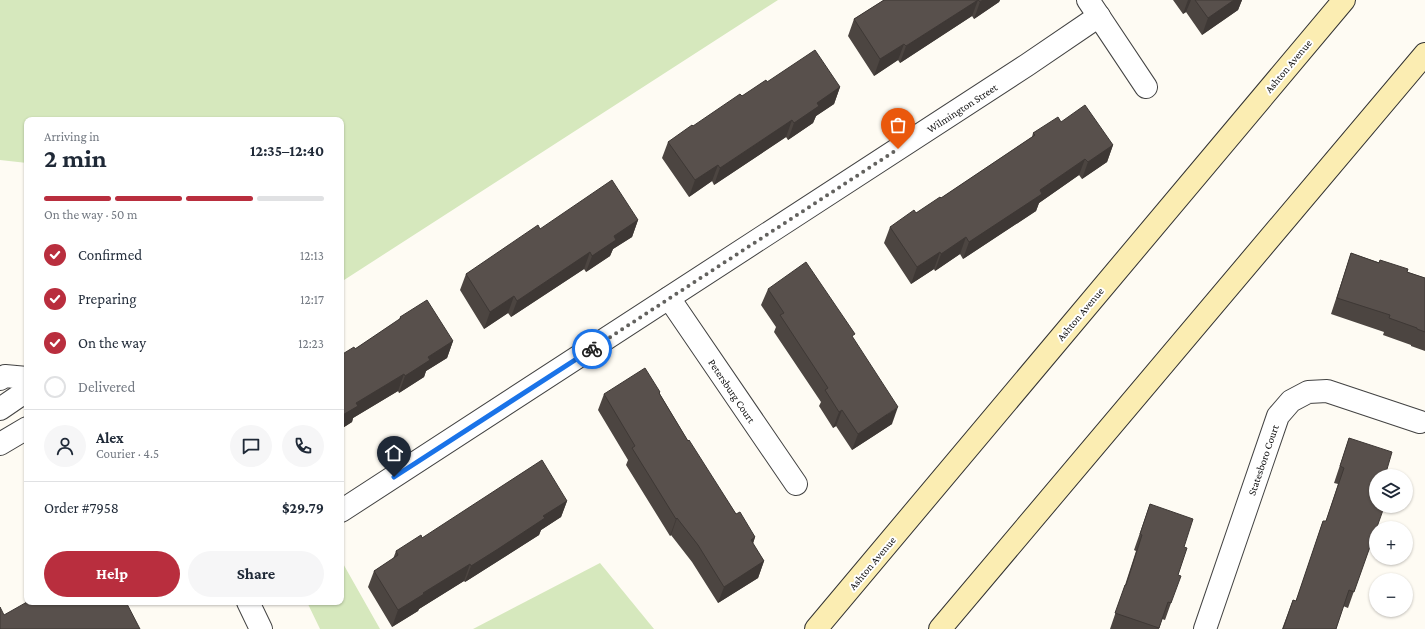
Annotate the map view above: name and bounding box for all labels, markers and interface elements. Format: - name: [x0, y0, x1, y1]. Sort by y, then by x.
- street label: Ashton Avenue: [1262, 37, 1314, 95]
- street label: Wilmington Street: [925, 81, 1000, 136]
- pin: [881, 108, 915, 149]
- icon: bag: [887, 114, 909, 136]
- text: Arriving in: [44, 129, 100, 144]
- text: 12:35–12:40: [250, 143, 324, 159]
- text: 2 min: [44, 144, 107, 173]
- text: On the way · 50 m: [44, 207, 137, 222]
- icon: check: [44, 244, 66, 266]
- text: Confirmed: [78, 247, 142, 263]
- text: 12:13: [300, 248, 324, 263]
- street label: Ashton Avenue: [1054, 285, 1106, 343]
- icon: check: [44, 288, 66, 310]
- text: Preparing: [78, 291, 137, 307]
- text: 12:17: [300, 292, 324, 307]
- courier: [572, 329, 612, 369]
- icon: check: [44, 332, 66, 354]
- text: On the way: [78, 335, 146, 351]
- text: 12:23: [298, 336, 324, 351]
- icon: bike: [581, 338, 603, 360]
- street label: Petersburg Court: [705, 357, 758, 426]
- text: Delivered: [78, 379, 135, 395]
- street label: Statesboro Court: [1245, 423, 1281, 497]
- button: person: [44, 425, 86, 467]
- button: chat: [230, 425, 272, 467]
- button: phone: [282, 425, 324, 467]
- text: Alex: [96, 430, 124, 446]
- pin: [377, 436, 411, 477]
- icon: home: [383, 442, 405, 464]
- text: Courier · 4.5: [96, 446, 159, 461]
- map controls: [1369, 469, 1413, 617]
- button: layers: [1369, 469, 1413, 513]
- text: Order #7958: [44, 500, 119, 516]
- text: $29.79: [282, 500, 324, 516]
- button: +: [1369, 521, 1413, 565]
- street label: Ashton Avenue: [846, 534, 898, 592]
- button: Help: [44, 551, 180, 597]
- button: Share: [188, 551, 324, 597]
- button: −: [1369, 573, 1413, 617]

